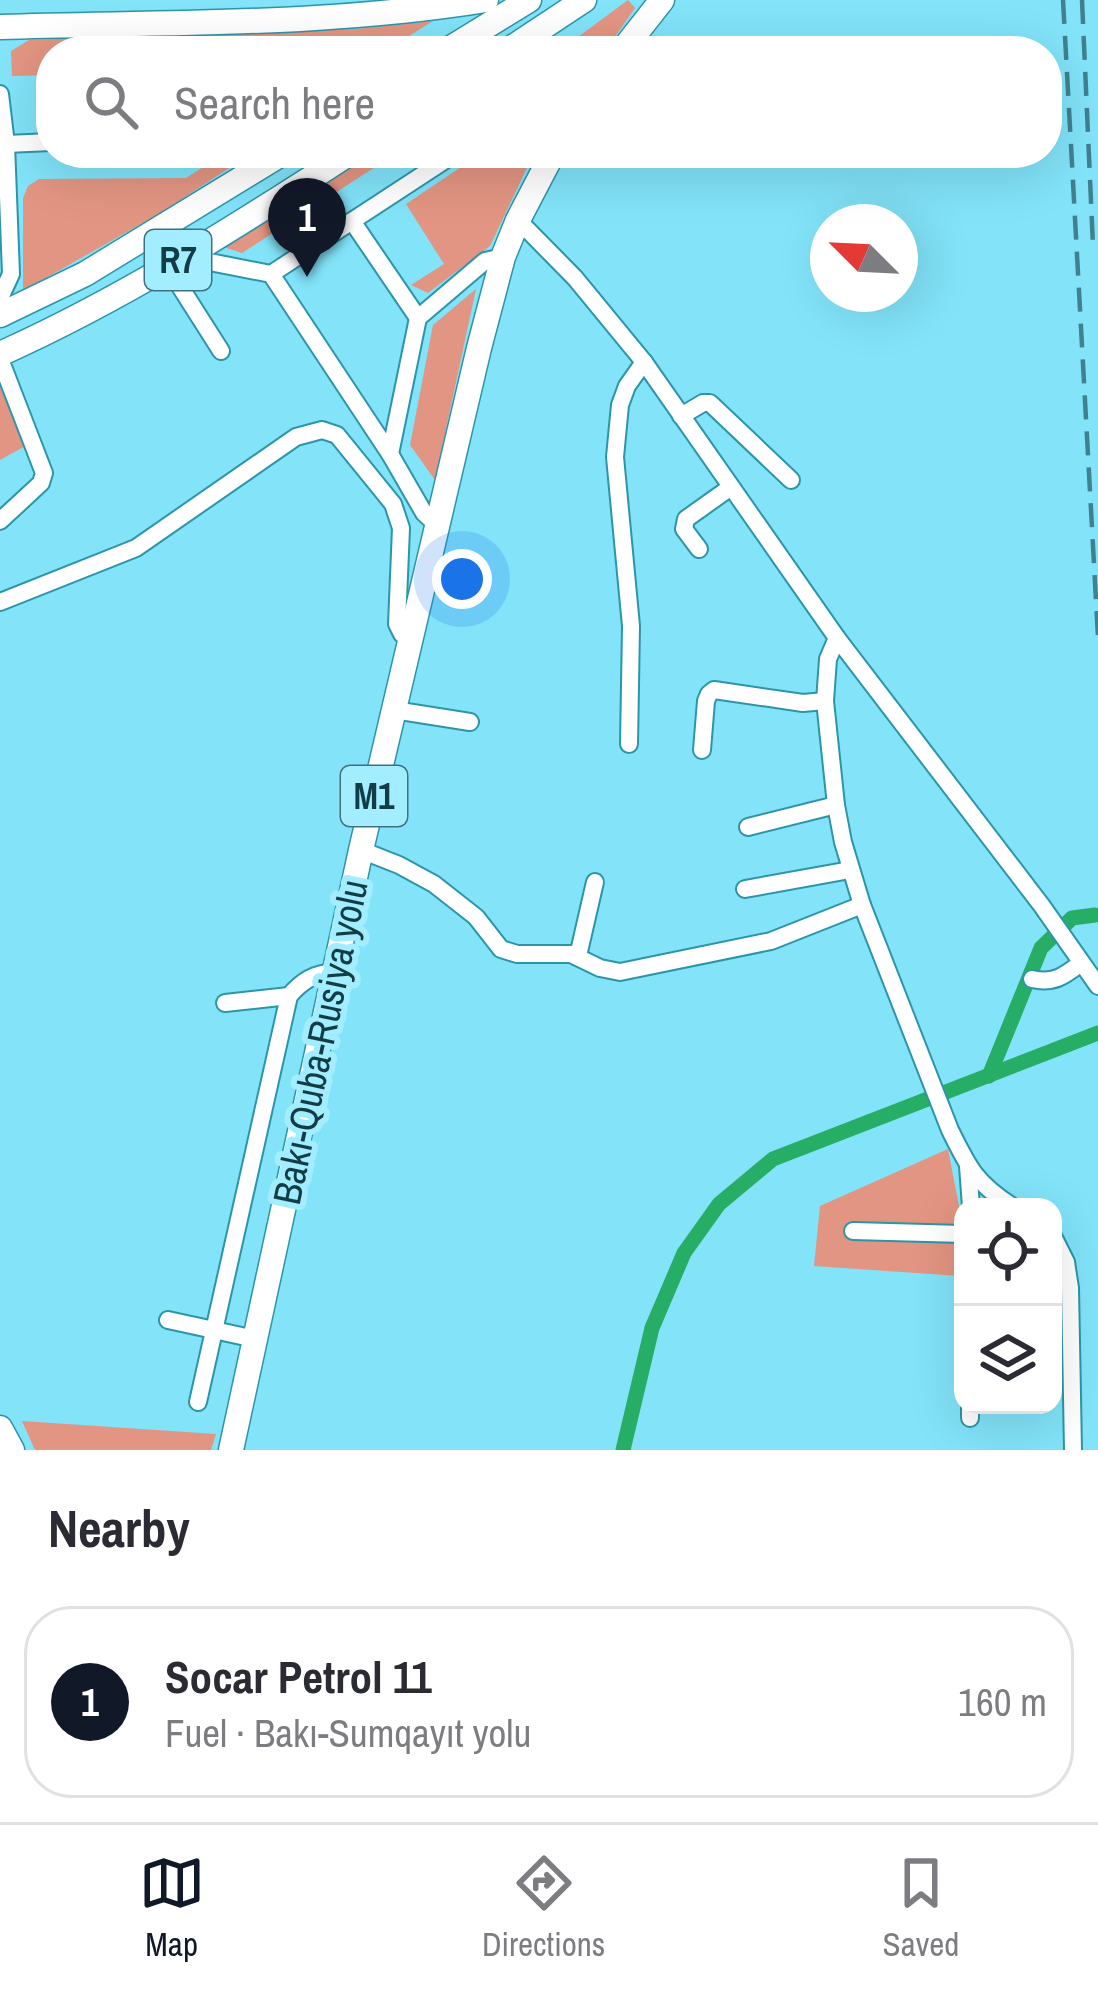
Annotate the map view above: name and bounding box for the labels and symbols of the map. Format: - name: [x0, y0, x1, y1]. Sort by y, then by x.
- pin: 1: [268, 178, 346, 277]
- north arrow: [810, 204, 918, 312]
- road number: R7: [145, 230, 211, 290]
- your location: [432, 549, 492, 609]
- road number: M1: [341, 766, 407, 826]
- street label: Bakı-Quba-Rusiya yolu: [260, 875, 380, 1209]

